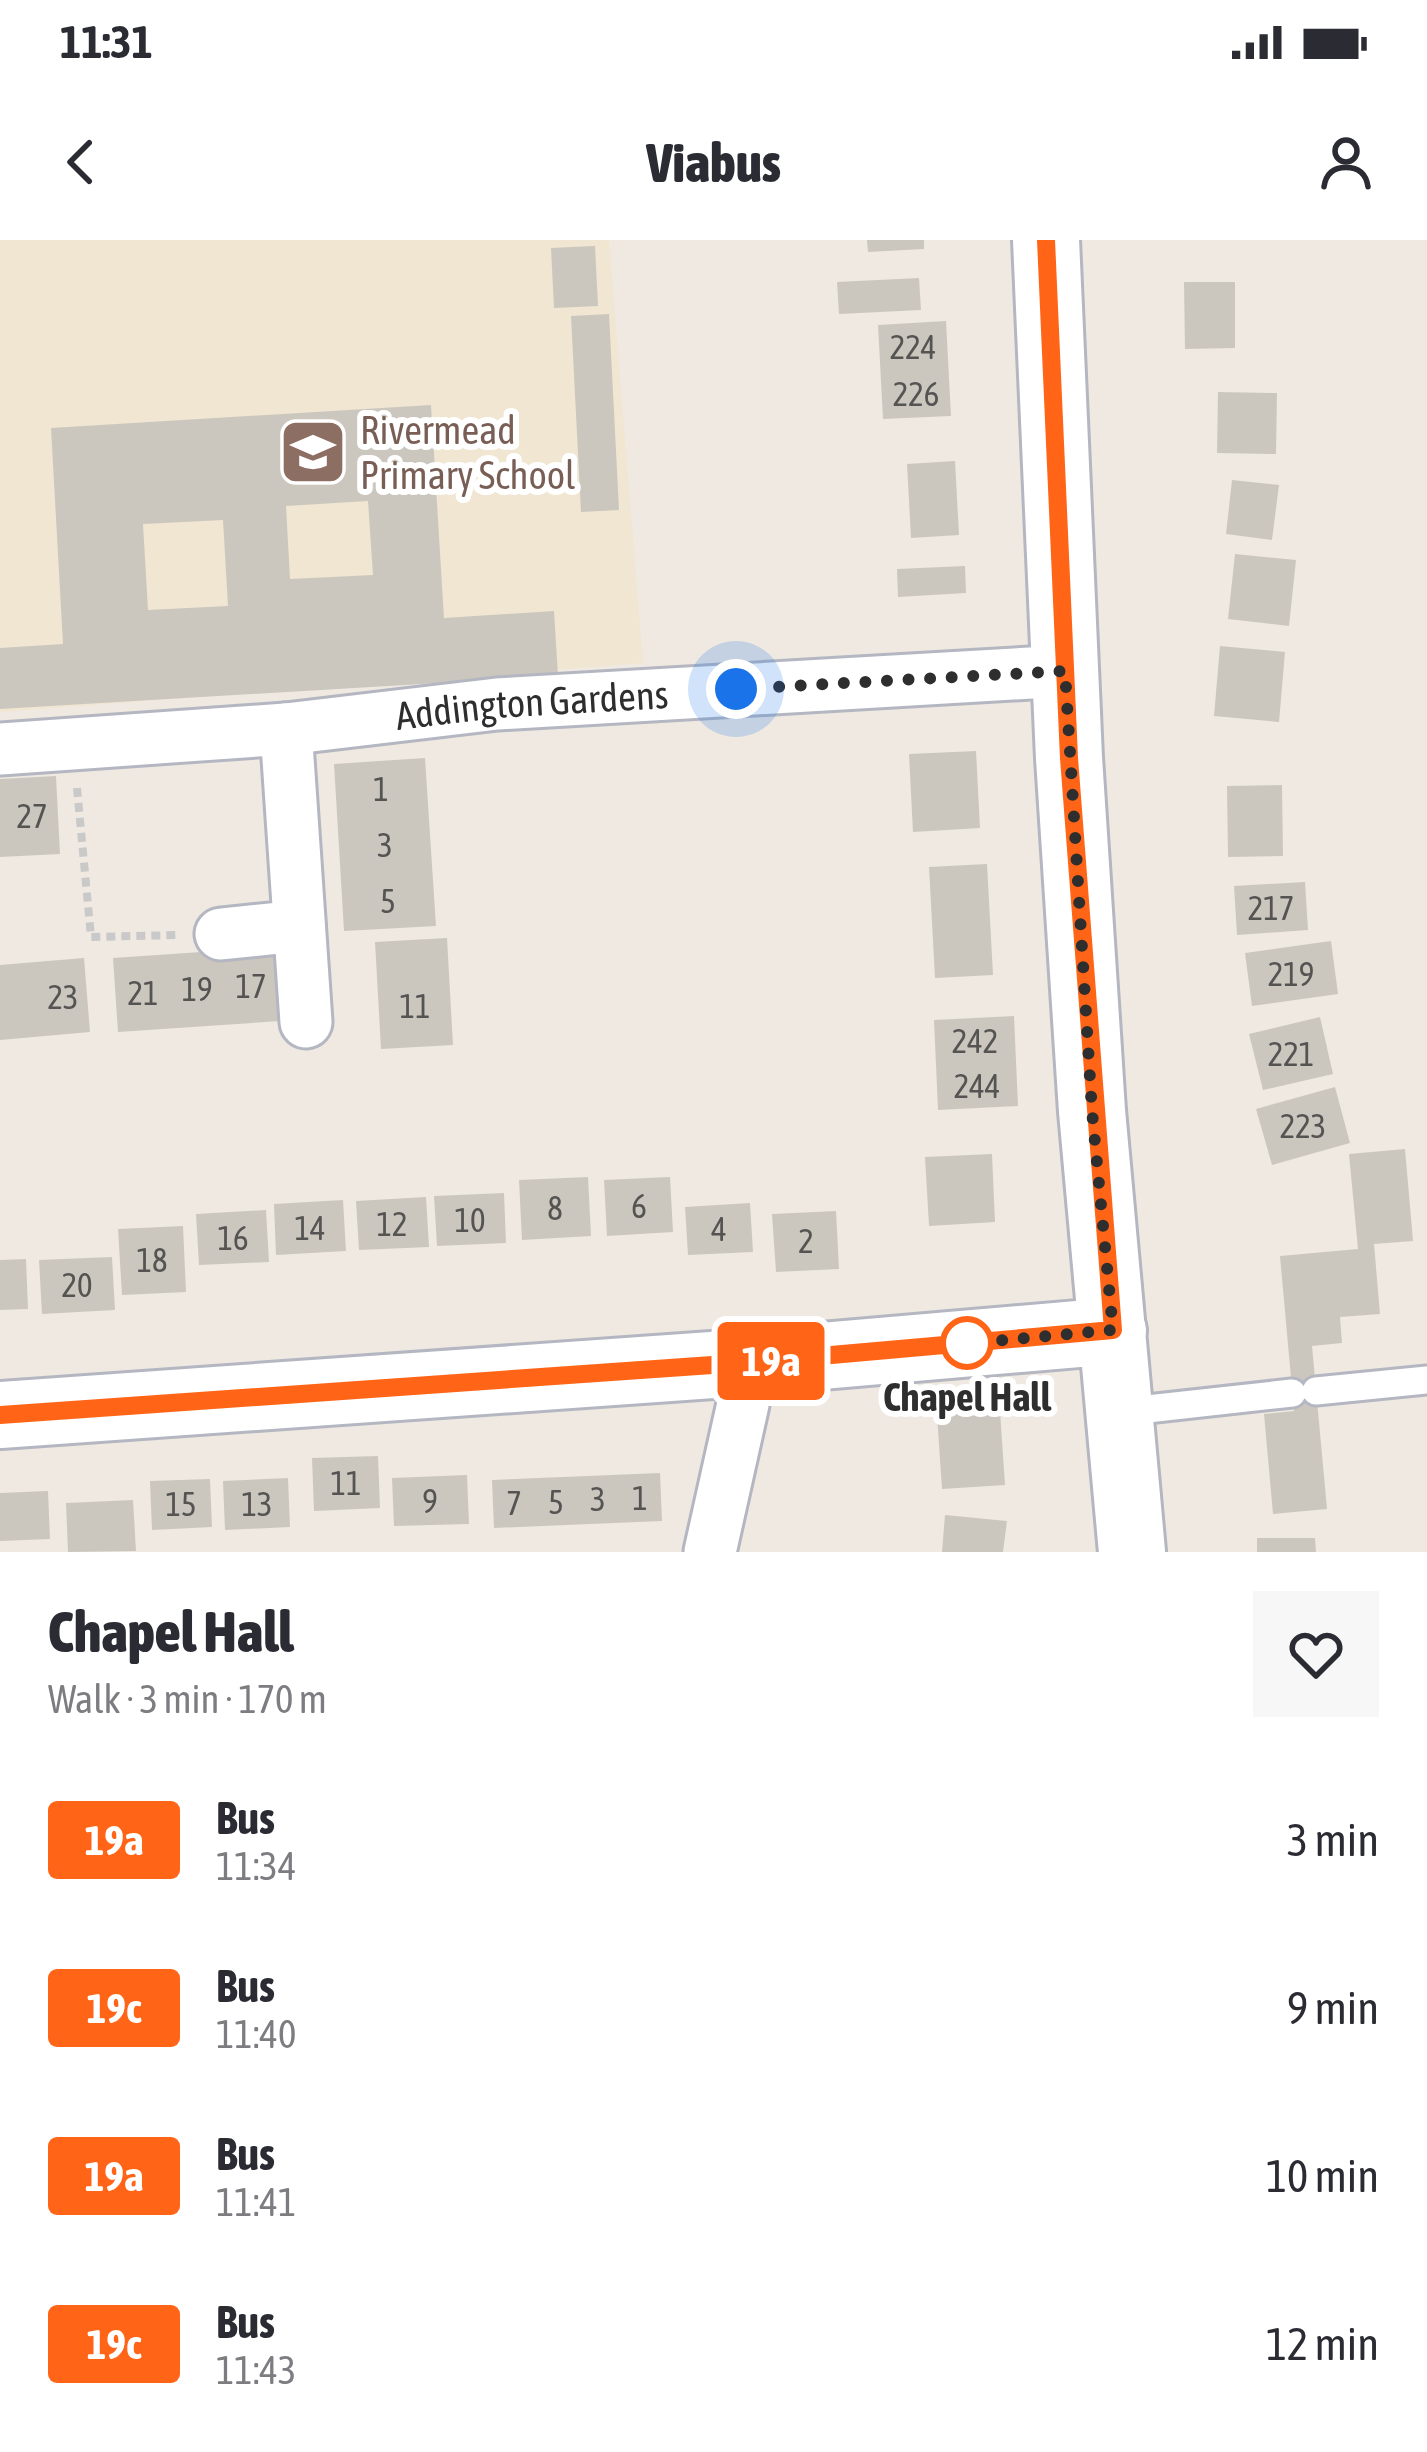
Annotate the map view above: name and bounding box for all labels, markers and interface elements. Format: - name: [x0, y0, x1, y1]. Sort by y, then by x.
- text: 11:31: [60, 16, 153, 68]
- icon: back: [48, 129, 114, 195]
- icon: person: [1313, 129, 1379, 195]
- text: Viabus: [646, 132, 781, 193]
- house number: 224: [890, 328, 936, 366]
- house number: 226: [893, 375, 939, 413]
- place label: Rivermead Primary School: [360, 408, 575, 497]
- school or university icon: Rivermead Primary School: [278, 417, 348, 487]
- your location: [706, 659, 766, 719]
- street label: Addington Gardens: [393, 672, 670, 738]
- house number: 1: [373, 770, 389, 808]
- house number: 27: [16, 797, 48, 835]
- house number: 3: [377, 826, 393, 864]
- house number: 5: [380, 882, 396, 920]
- house number: 217: [1248, 889, 1294, 927]
- house number: 219: [1268, 955, 1314, 993]
- house number: 17: [235, 967, 267, 1005]
- house number: 19: [181, 970, 213, 1008]
- house number: 21: [127, 974, 159, 1012]
- house number: 23: [47, 978, 79, 1016]
- house number: 11: [399, 987, 431, 1025]
- house number: 242: [952, 1022, 998, 1060]
- house number: 221: [1268, 1035, 1314, 1073]
- house number: 244: [954, 1067, 1000, 1105]
- house number: 223: [1280, 1107, 1326, 1145]
- house number: 6: [631, 1187, 647, 1225]
- house number: 8: [547, 1189, 563, 1227]
- house number: 10: [454, 1201, 486, 1239]
- house number: 12: [376, 1205, 408, 1243]
- house number: 14: [294, 1209, 326, 1247]
- house number: 4: [711, 1210, 727, 1248]
- house number: 16: [217, 1219, 249, 1257]
- house number: 2: [798, 1222, 814, 1260]
- house number: 18: [136, 1241, 168, 1279]
- house number: 20: [61, 1266, 93, 1304]
- marker: Chapel Hall: [942, 1318, 992, 1368]
- line badge: 19a: [702, 1322, 840, 1400]
- text: 19a: [741, 1337, 801, 1385]
- place label: Chapel Hall: [883, 1375, 1052, 1419]
- house number: 11: [330, 1464, 362, 1502]
- house number: 1: [632, 1479, 648, 1517]
- house number: 3: [590, 1480, 606, 1518]
- house number: 9: [422, 1482, 438, 1520]
- house number: 5: [548, 1483, 564, 1521]
- house number: 7: [506, 1484, 522, 1522]
- house number: 15: [165, 1485, 197, 1523]
- house number: 13: [241, 1485, 273, 1523]
- button: heart: [1253, 1591, 1379, 1717]
- text: Chapel Hall: [48, 1599, 293, 1664]
- text: Walk · 3 min · 170 m: [48, 1677, 327, 1721]
- text: Bus: [216, 1792, 275, 1844]
- text: 3 min: [1287, 1814, 1379, 1866]
- text: 19a: [84, 1816, 144, 1864]
- text: 11:34: [216, 1844, 296, 1888]
- text: Bus: [216, 1960, 275, 2012]
- text: 9 min: [1287, 1982, 1379, 2034]
- text: 19c: [86, 1984, 142, 2032]
- text: 11:40: [216, 2012, 296, 2056]
- text: Bus: [216, 2128, 275, 2180]
- text: 10 min: [1266, 2150, 1379, 2202]
- text: 19a: [84, 2152, 144, 2200]
- text: 11:41: [216, 2180, 296, 2224]
- text: Bus: [216, 2296, 275, 2348]
- text: 12 min: [1266, 2318, 1379, 2370]
- text: 19c: [86, 2320, 142, 2368]
- text: 11:43: [216, 2348, 296, 2392]

